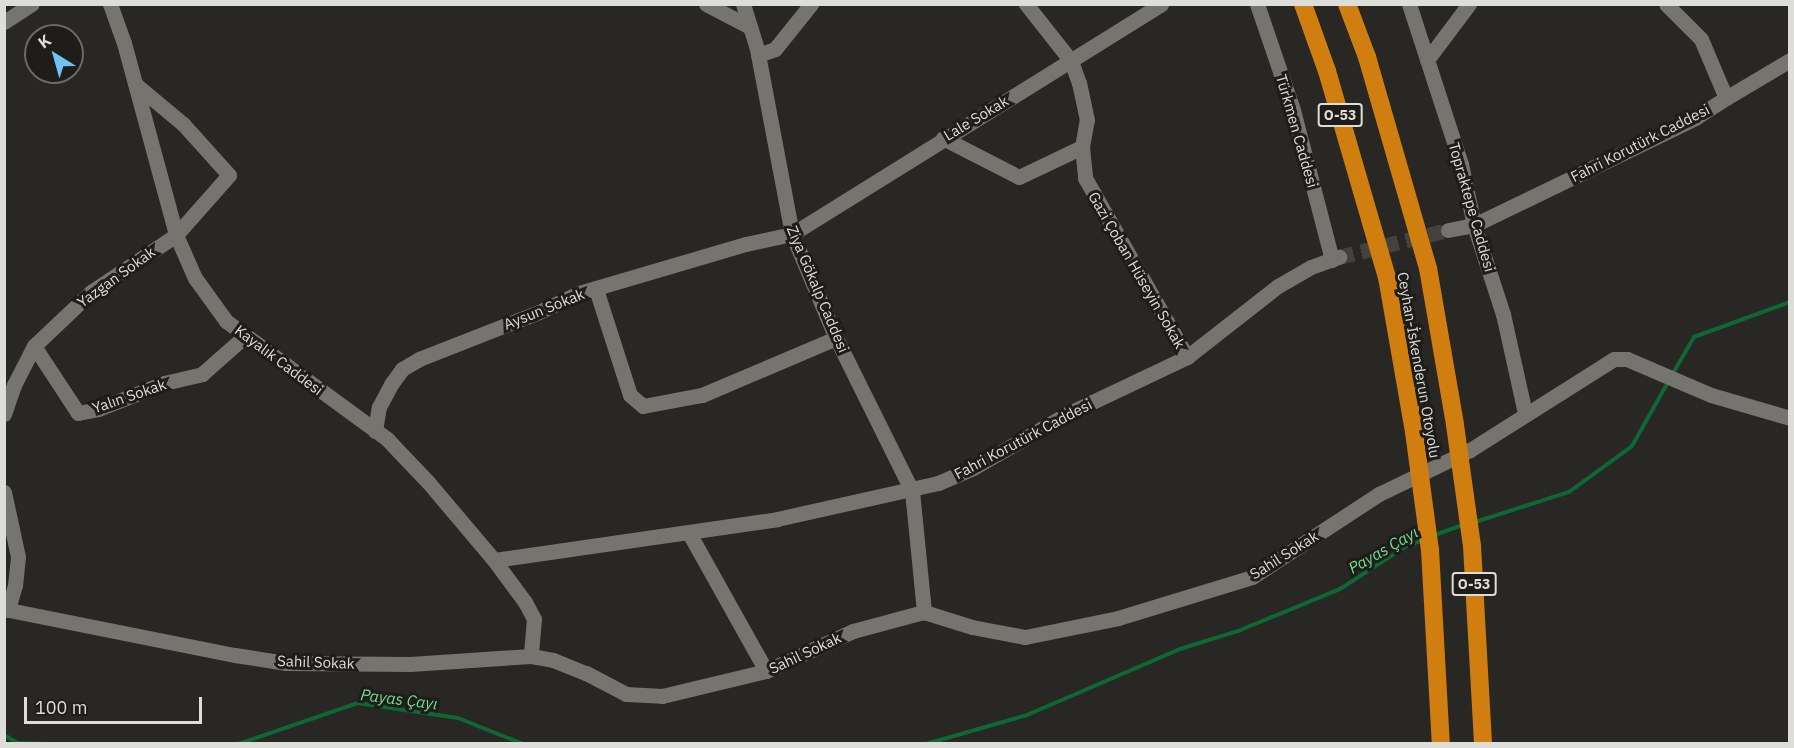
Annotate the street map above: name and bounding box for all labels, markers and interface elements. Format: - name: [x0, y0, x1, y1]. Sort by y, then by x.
- north arrow: [24, 24, 84, 84]
- text: K: [34, 30, 55, 53]
- street label: Türkmen Caddesi: [1272, 72, 1322, 190]
- street label: Lale Sokak: [940, 92, 1012, 144]
- street label: Fahri Korutürk Caddesi: [1568, 100, 1712, 186]
- road number: O-53: [1318, 104, 1362, 126]
- street label: Topraktepe Caddesi: [1445, 140, 1499, 274]
- street label: Gazi Çoban Hüseyin Sokak: [1085, 188, 1189, 352]
- street label: Ziya Gökalp Caddesi: [783, 223, 853, 355]
- street label: Yazgan Sokak: [74, 243, 158, 311]
- street label: Ceyhan-İskenderun Otoyolu: [1394, 270, 1444, 460]
- street label: Aysun Sokak: [501, 285, 587, 333]
- street label: Kayalık Caddesi: [231, 321, 327, 399]
- street label: Yalın Sokak: [90, 375, 168, 417]
- street label: Fahri Korutürk Caddesi: [951, 395, 1095, 483]
- water label: Payas Çayı: [1345, 522, 1421, 578]
- street label: Sahil Sokak: [1246, 527, 1322, 583]
- road number: O-53: [1452, 573, 1496, 595]
- street label: Sahil Sokak: [766, 628, 844, 678]
- street label: Sahil Sokak: [277, 652, 355, 672]
- scale bar: [27, 685, 206, 723]
- water label: Payas Çayı: [359, 685, 439, 713]
- text: 100 m: [35, 696, 87, 719]

